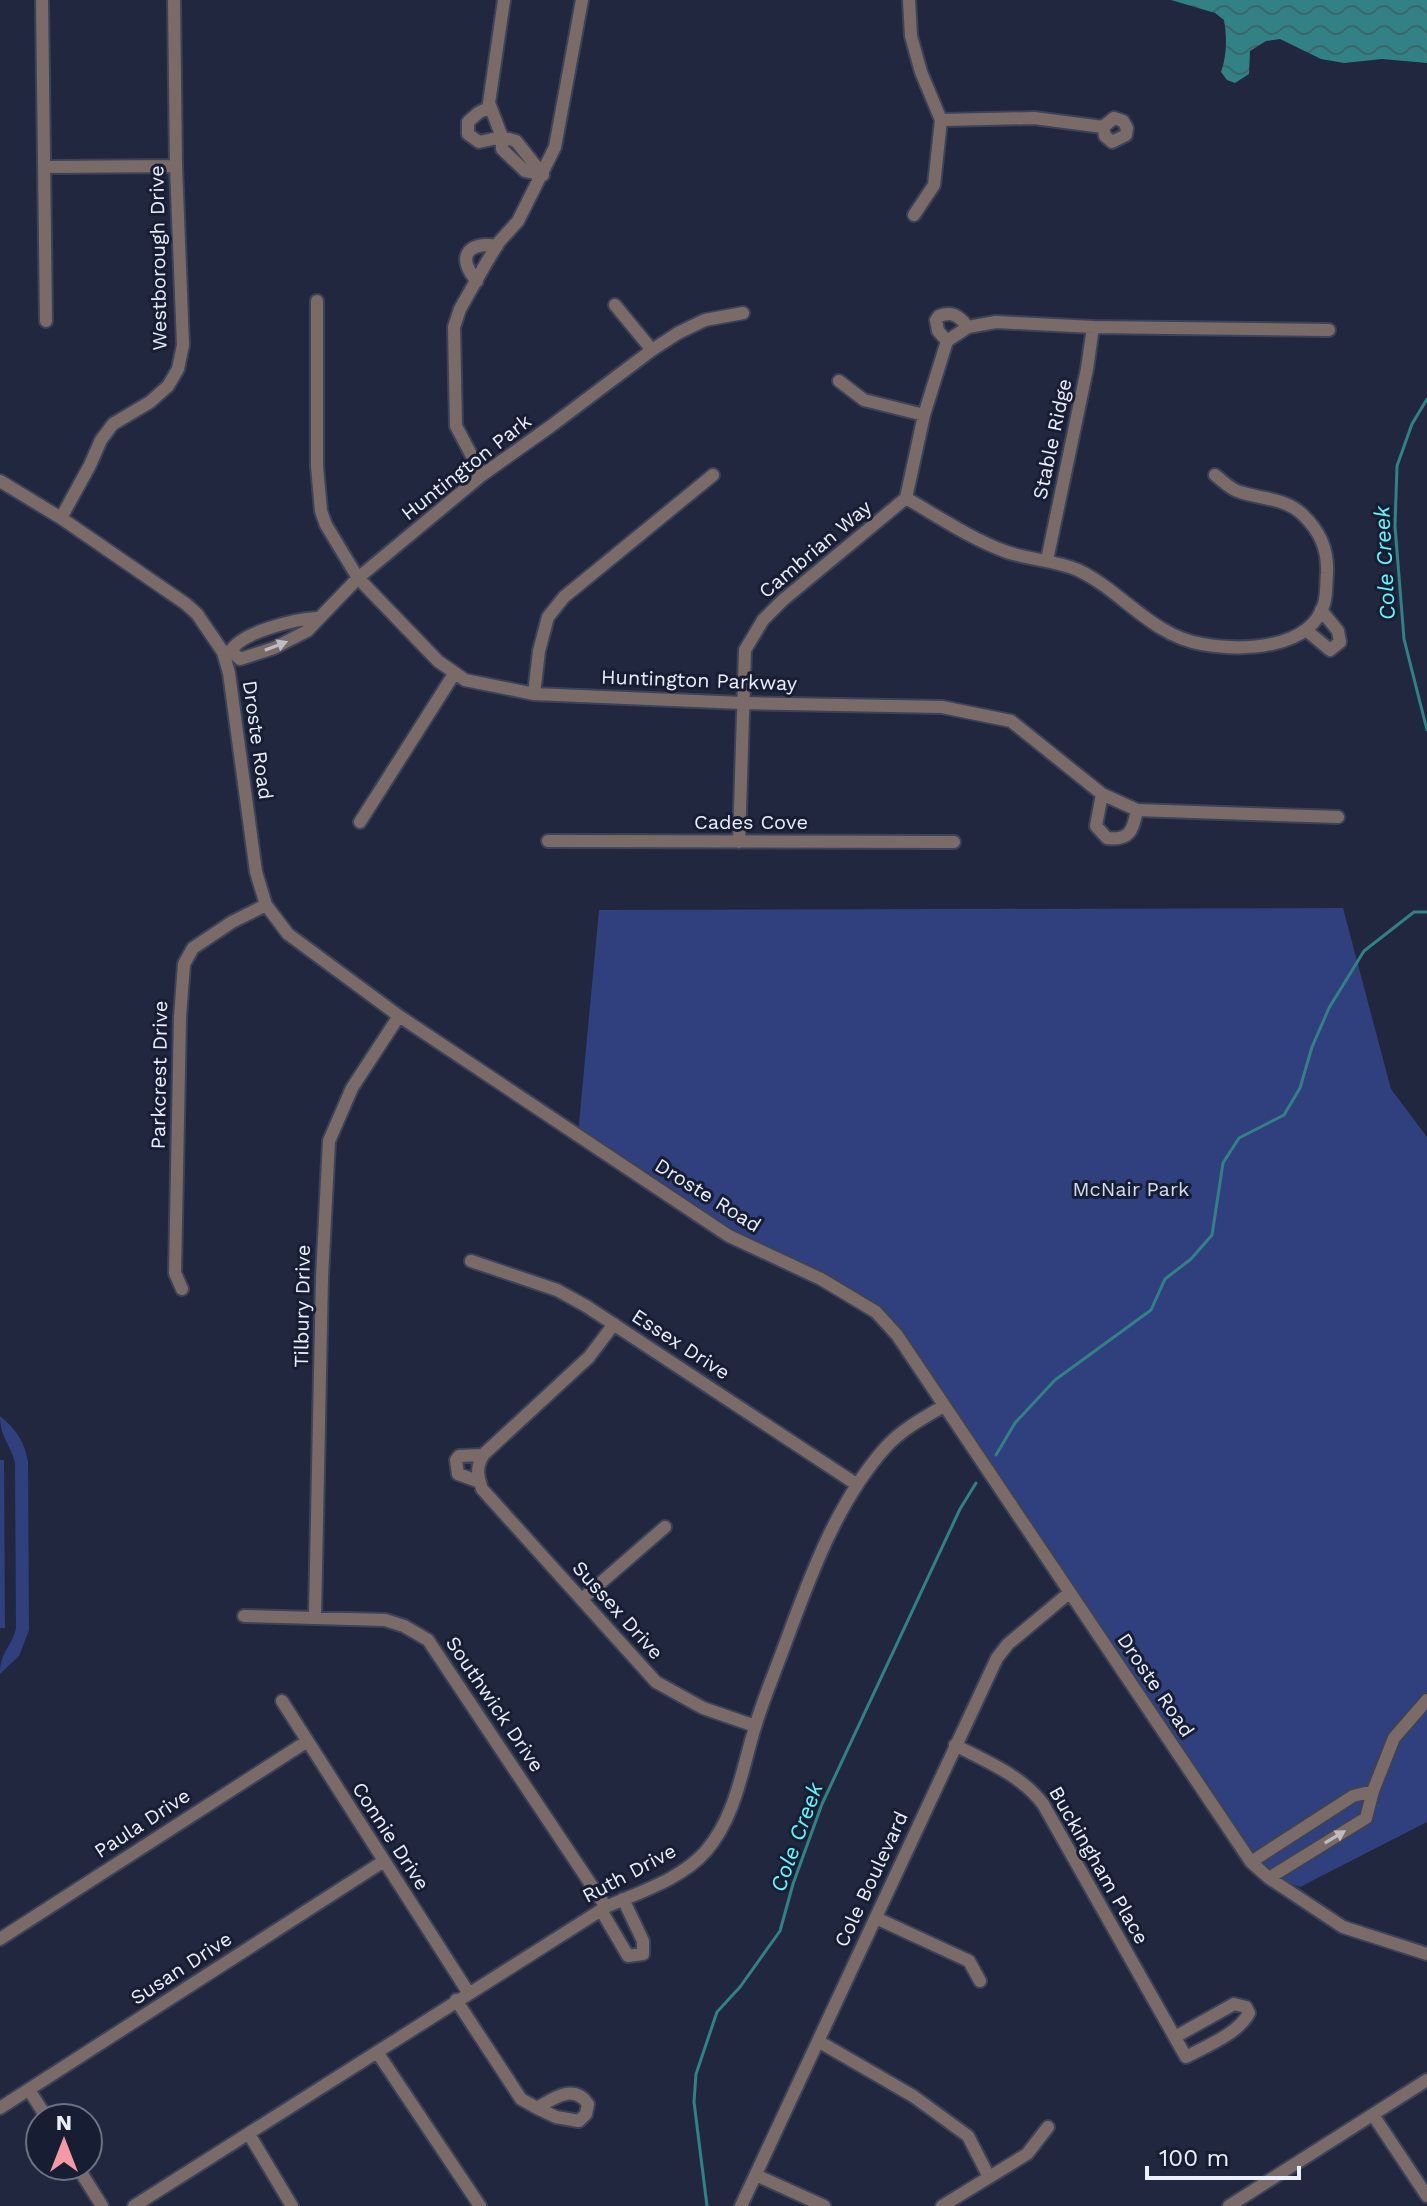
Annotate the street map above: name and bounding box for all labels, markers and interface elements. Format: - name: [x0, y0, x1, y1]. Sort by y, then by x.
- street label: Westborough Drive: [144, 165, 172, 351]
- street label: Stable Ridge: [1027, 376, 1077, 502]
- street label: Huntington Park: [396, 409, 536, 525]
- street label: Cambrian Way: [754, 494, 877, 603]
- water label: Cole Creek: [1369, 504, 1400, 621]
- one-way arrow: [265, 639, 289, 652]
- street label: Huntington Parkway: [601, 665, 798, 695]
- street label: Droste Road: [238, 679, 278, 801]
- street label: Cades Cove: [694, 810, 808, 834]
- street label: Parkcrest Drive: [146, 1000, 172, 1150]
- street label: Droste Road: [651, 1153, 765, 1237]
- park label: McNair Park: [1073, 1177, 1189, 1201]
- street label: Tilbury Drive: [289, 1244, 315, 1368]
- street label: Essex Drive: [628, 1303, 734, 1385]
- street label: Sussex Drive: [568, 1556, 668, 1664]
- street label: Droste Road: [1112, 1628, 1200, 1742]
- street label: Southwick Drive: [441, 1632, 549, 1776]
- street label: Connie Drive: [347, 1778, 435, 1894]
- water label: Cole Creek: [765, 1778, 828, 1895]
- street label: Buckingham Place: [1044, 1782, 1154, 1948]
- street label: Paula Drive: [90, 1783, 194, 1863]
- street label: Cole Boulevard: [829, 1807, 913, 1951]
- one-way arrow: [1324, 1830, 1346, 1844]
- street label: Ruth Drive: [578, 1838, 680, 1908]
- street label: Susan Drive: [126, 1926, 236, 2010]
- north arrow: [24, 2102, 104, 2182]
- text: N: [56, 2110, 72, 2135]
- scale bar: [1147, 2130, 1299, 2180]
- text: 100 m: [1159, 2144, 1229, 2172]

